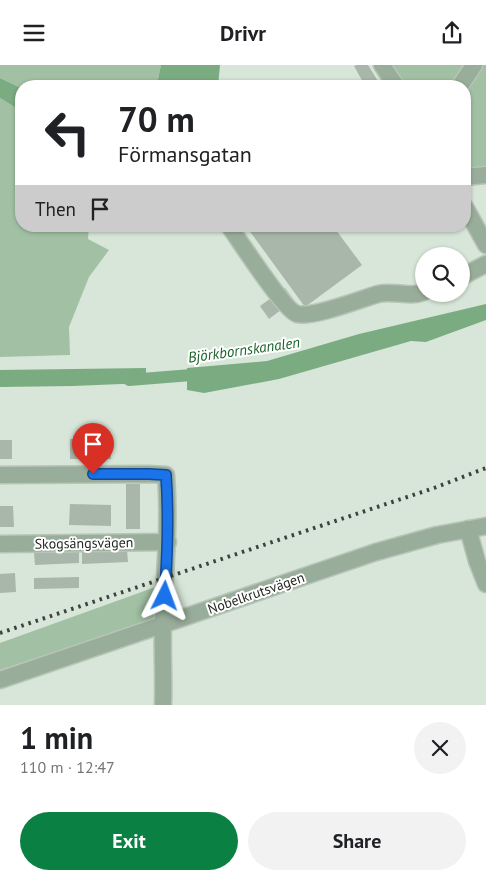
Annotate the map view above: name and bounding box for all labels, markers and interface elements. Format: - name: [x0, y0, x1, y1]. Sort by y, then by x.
- icon: menu: [20, 19, 48, 47]
- text: Drivr: [220, 19, 266, 47]
- icon: share: [438, 19, 466, 47]
- text: 70 m: [118, 96, 195, 142]
- icon: left: [35, 100, 100, 165]
- text: Förmansgatan: [118, 140, 252, 168]
- icon: arrive: [86, 195, 114, 223]
- text: Then: [35, 197, 76, 221]
- map controls: [415, 247, 470, 302]
- button: search: [415, 247, 470, 302]
- water label: Björkbornskanalen: [187, 332, 301, 367]
- pin: [72, 423, 114, 474]
- icon: arrive: [79, 430, 107, 458]
- street label: Skogsängsvägen: [34, 533, 134, 553]
- street label: Nobelkrutsvägen: [205, 568, 307, 618]
- position arrow: [138, 569, 190, 621]
- text: 1 min: [20, 718, 93, 757]
- button: close: [414, 722, 466, 774]
- text: 110 m · 12:47: [20, 757, 115, 777]
- button: Exit: [20, 812, 238, 870]
- button: Share: [248, 812, 466, 870]

